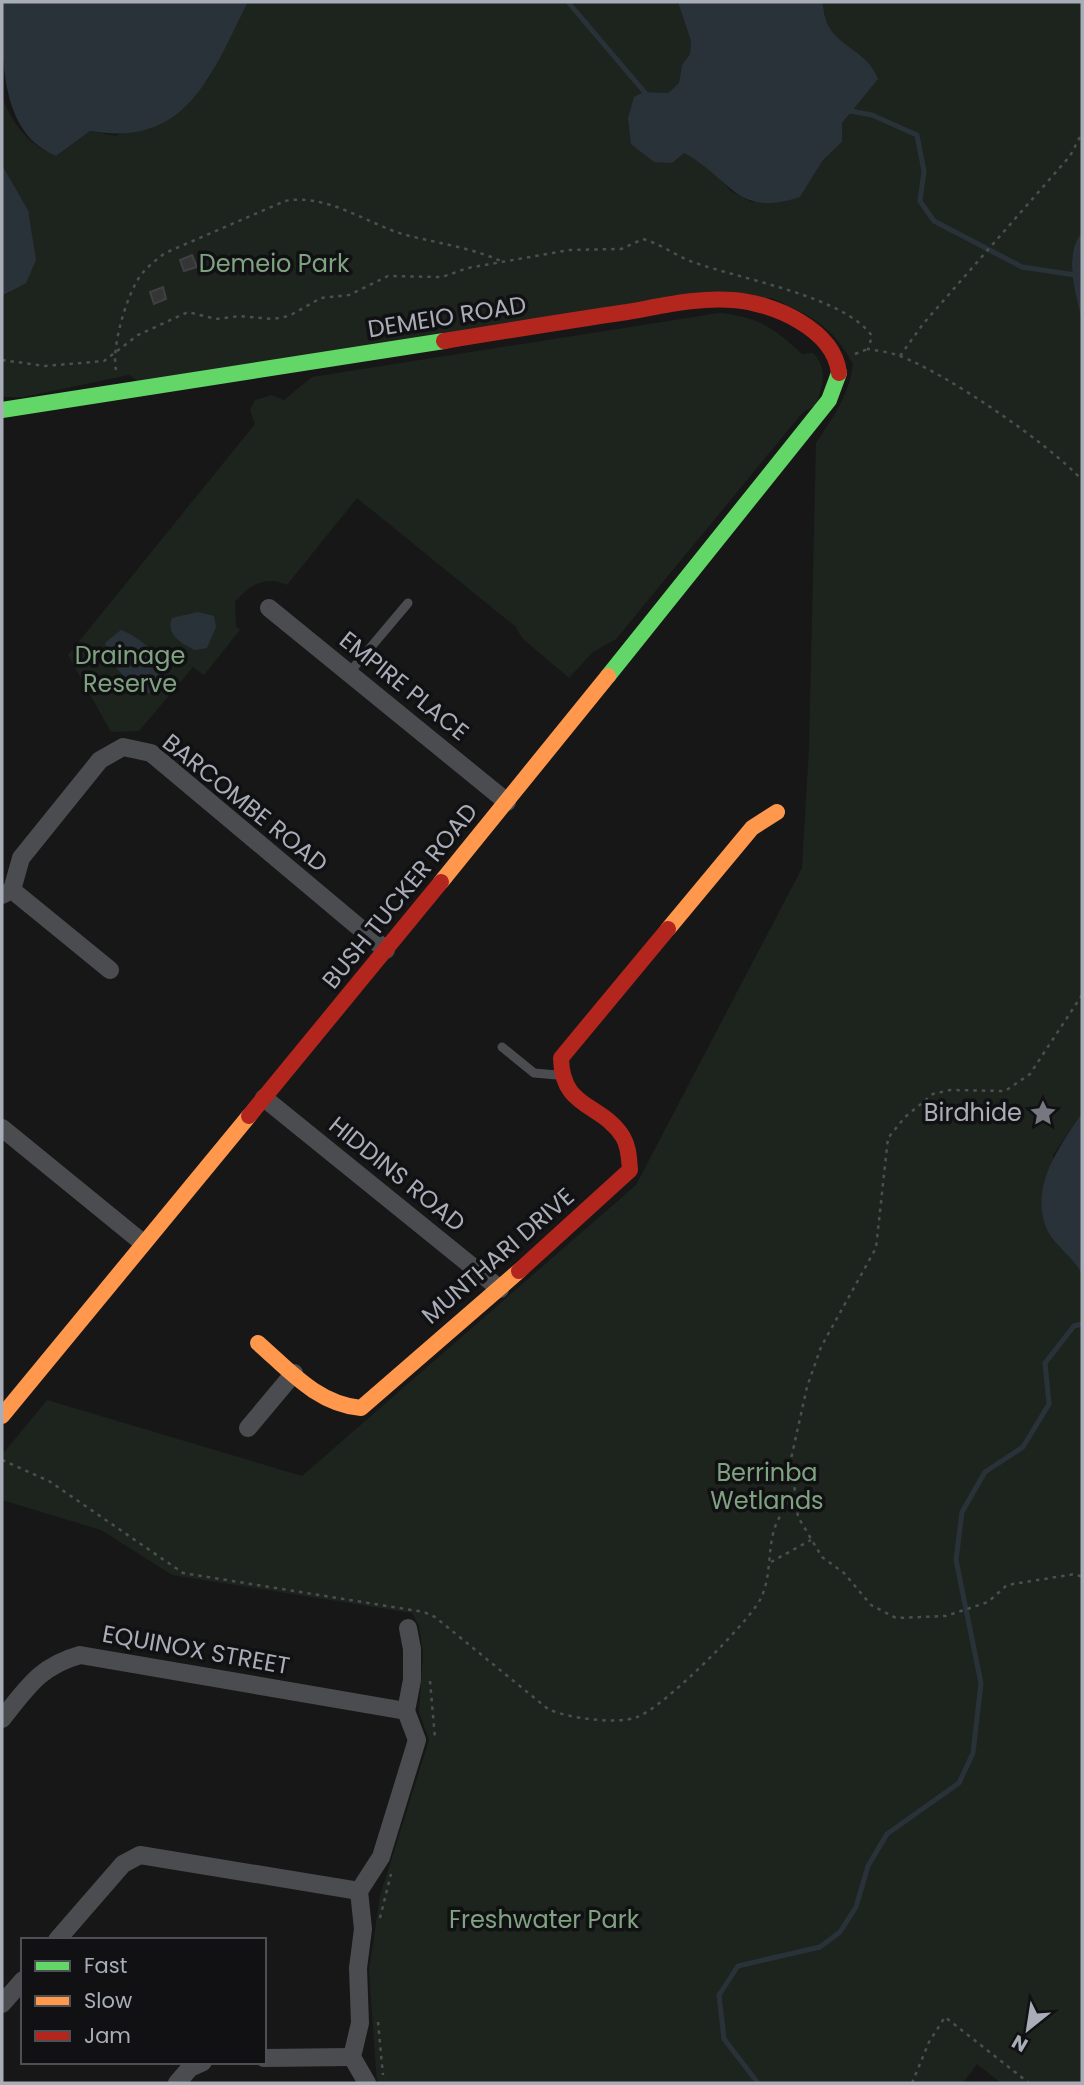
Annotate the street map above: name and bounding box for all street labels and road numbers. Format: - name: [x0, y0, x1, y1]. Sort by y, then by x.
- street label: DEMEIO ROAD: [365, 288, 529, 345]
- street label: EMPIRE PLACE: [333, 623, 476, 748]
- street label: BARCOMBE ROAD: [156, 726, 335, 879]
- street label: BUSH TUCKER ROAD: [314, 796, 485, 995]
- street label: HIDDINS ROAD: [322, 1108, 472, 1239]
- street label: MUNTHARI DRIVE: [414, 1180, 581, 1331]
- street label: EQUINOX STREET: [100, 1617, 292, 1682]

